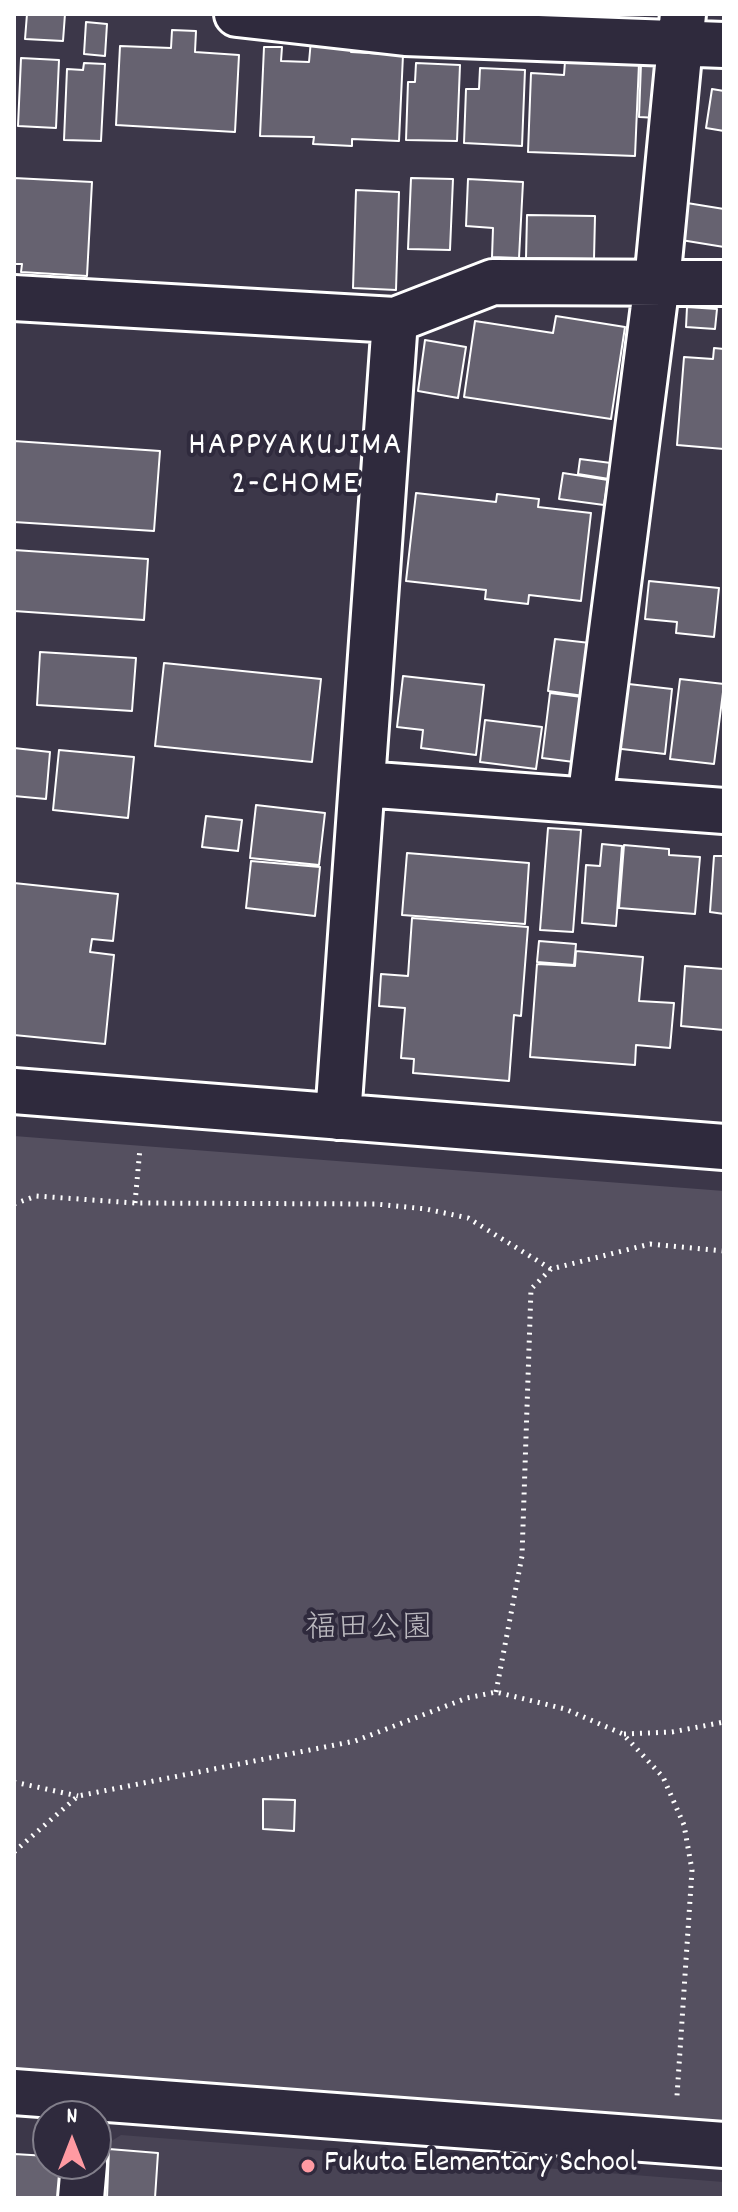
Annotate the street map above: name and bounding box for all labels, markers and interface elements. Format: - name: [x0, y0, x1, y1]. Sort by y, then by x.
- district label: HAPPYAKUJIMA 2-CHOME: [188, 428, 404, 508]
- park label: 福田公園: [305, 1613, 433, 1651]
- north arrow: [32, 2100, 112, 2180]
- text: N: [67, 2102, 77, 2133]
- place label: Fukuta Elementary School: [324, 2147, 637, 2185]
- marker: Fukuta Elementary School: [299, 2157, 317, 2175]

